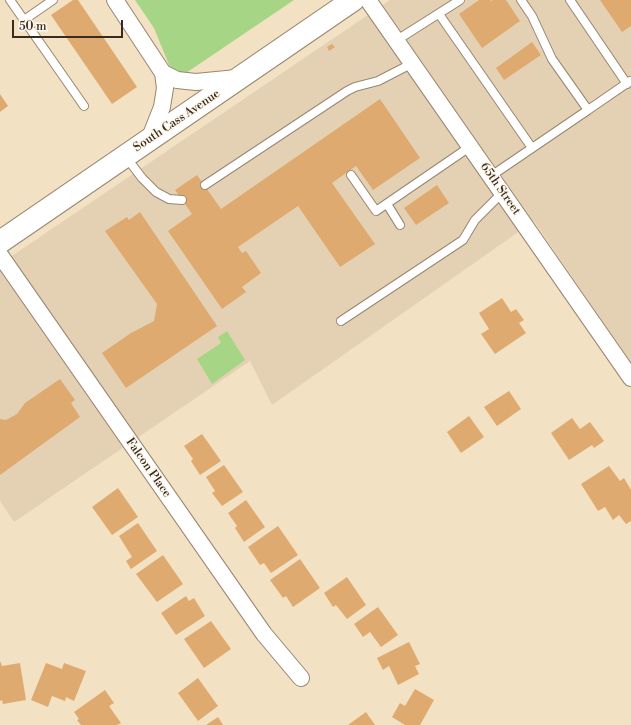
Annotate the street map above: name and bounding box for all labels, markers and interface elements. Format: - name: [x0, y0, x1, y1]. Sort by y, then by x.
- scale bar: [14, 12, 125, 38]
- text: 50 m: [19, 19, 47, 34]
- street label: South Cass Avenue: [131, 87, 223, 155]
- street label: 65th Street: [477, 160, 523, 218]
- street label: Falcon Place: [122, 436, 174, 500]

